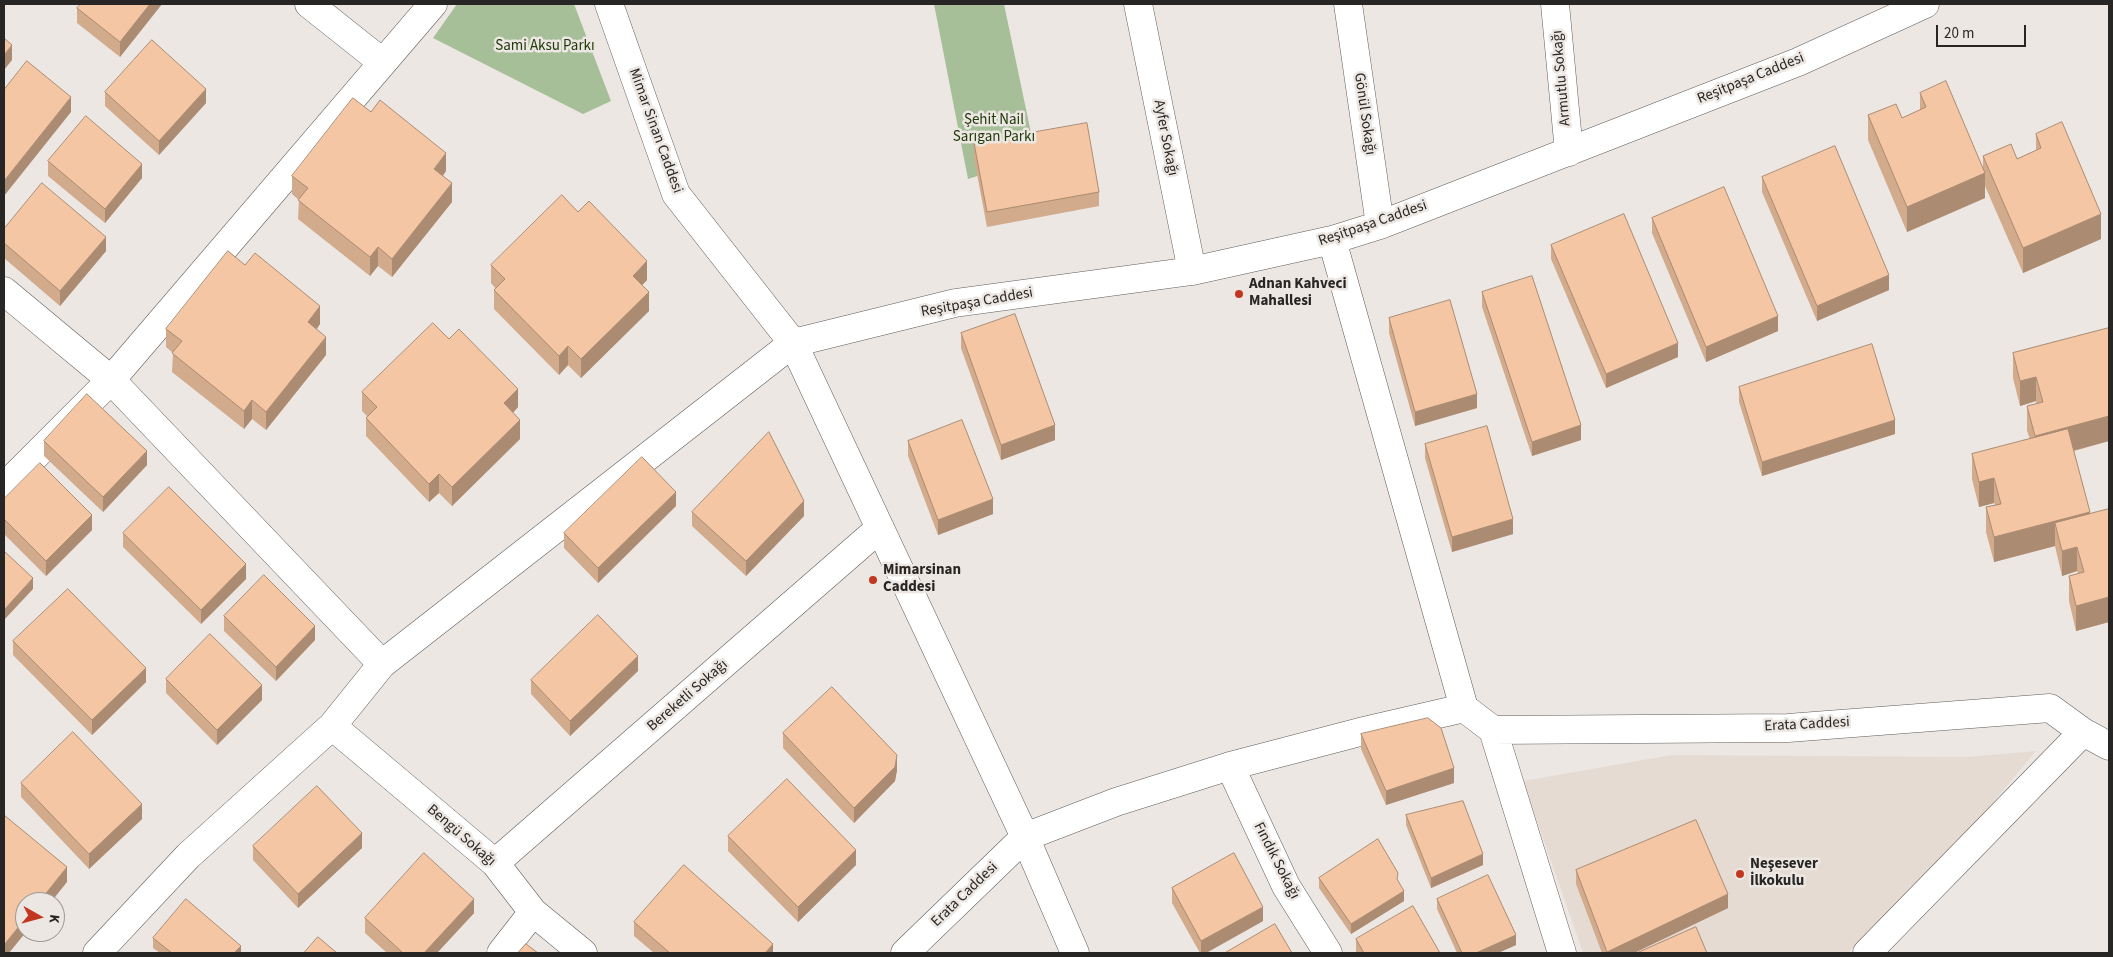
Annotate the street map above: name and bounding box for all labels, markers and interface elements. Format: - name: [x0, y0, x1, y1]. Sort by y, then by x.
- scale bar: [1938, 15, 2028, 47]
- text: 20 m: [1944, 23, 1974, 44]
- street label: Armutlu Sokağı: [1549, 29, 1575, 127]
- park label: Sami Aksu Parkı: [495, 38, 595, 56]
- street label: Reşitpaşa Caddesi: [1695, 49, 1807, 109]
- street label: Mimar Sinan Caddesi: [624, 66, 686, 196]
- street label: Gönül Sokağı: [1349, 72, 1379, 156]
- street label: Ayfer Sokağı: [1149, 98, 1181, 178]
- park label: Şehit Nail Sarıgan Parkı: [953, 112, 1035, 147]
- street label: Reşitpaşa Caddesi: [1316, 197, 1430, 251]
- place label: Adnan Kahveci Mahallesi: [1249, 276, 1347, 311]
- street label: Reşitpaşa Caddesi: [920, 284, 1034, 322]
- marker: Adnan Kahveci Mahallesi: [1233, 288, 1245, 300]
- place label: Mimarsinan Caddesi: [883, 562, 961, 597]
- marker: Mimarsinan Caddesi: [867, 574, 879, 586]
- street label: Bereketli Sokağı: [644, 656, 732, 736]
- street label: Erata Caddesi: [1764, 714, 1850, 736]
- street label: Bengü Sokağı: [423, 801, 499, 871]
- street label: Fındık Sokağı: [1249, 820, 1303, 902]
- place label: Neşesever İlkokulu: [1750, 856, 1818, 891]
- street label: Erata Caddesi: [928, 859, 1002, 931]
- marker: Neşesever İlkokulu: [1734, 868, 1746, 880]
- north arrow: [15, 892, 65, 942]
- text: K: [43, 913, 64, 924]

